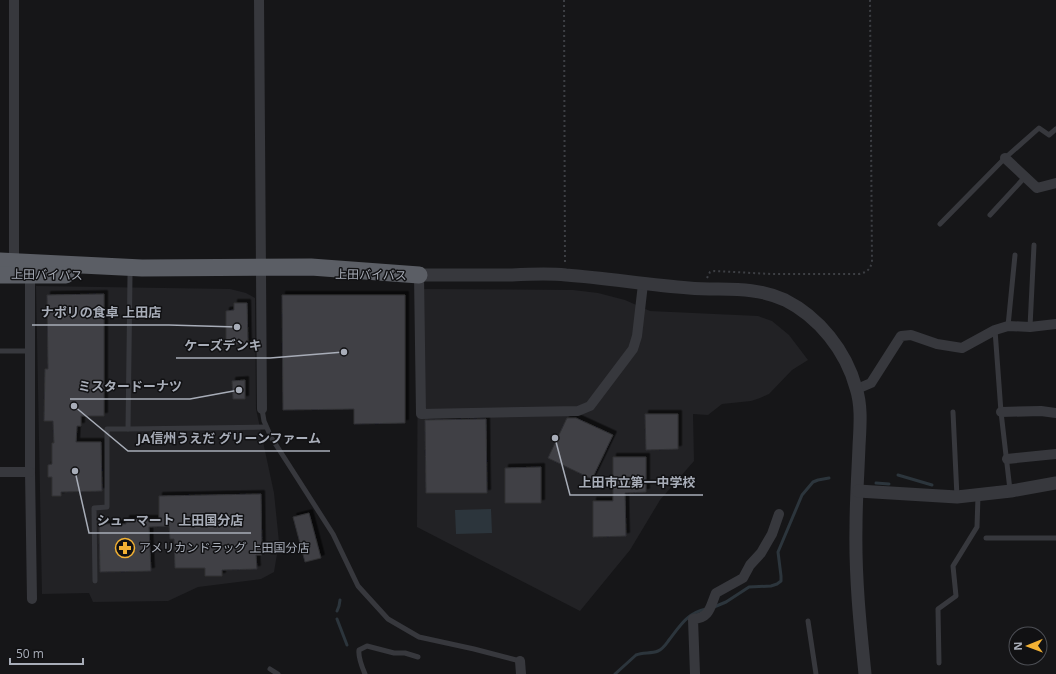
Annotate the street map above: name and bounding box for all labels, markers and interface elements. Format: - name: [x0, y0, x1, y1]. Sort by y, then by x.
- street label: 上田バイパス: [11, 265, 83, 284]
- street label: 上田バイパス: [335, 265, 407, 284]
- callout: ナポリの食卓 上田店: [32, 300, 169, 325]
- text: ナポリの食卓 上田店: [41, 303, 161, 321]
- callout: ケーズデンキ: [176, 333, 270, 358]
- text: ケーズデンキ: [184, 336, 262, 354]
- callout: ミスタードーナツ: [70, 374, 190, 399]
- text: ミスタードーナツ: [78, 377, 182, 395]
- callout: JA信州うえだ グリーンファーム: [128, 426, 330, 451]
- text: JA信州うえだ グリーンファーム: [136, 429, 321, 447]
- callout: 上田市立第一中学校: [570, 470, 703, 495]
- text: 上田市立第一中学校: [578, 473, 696, 491]
- callout: シューマート 上田国分店: [89, 508, 251, 533]
- text: シューマート 上田国分店: [97, 511, 243, 529]
- pharmacy icon: アメリカンドラッグ 上田国分店: [114, 537, 136, 559]
- place label: アメリカンドラッグ 上田国分店: [139, 539, 310, 556]
- north arrow: [1008, 626, 1048, 666]
- scale bar: [10, 640, 83, 666]
- text: N: [1010, 642, 1025, 651]
- text: 50 m: [16, 645, 44, 662]

